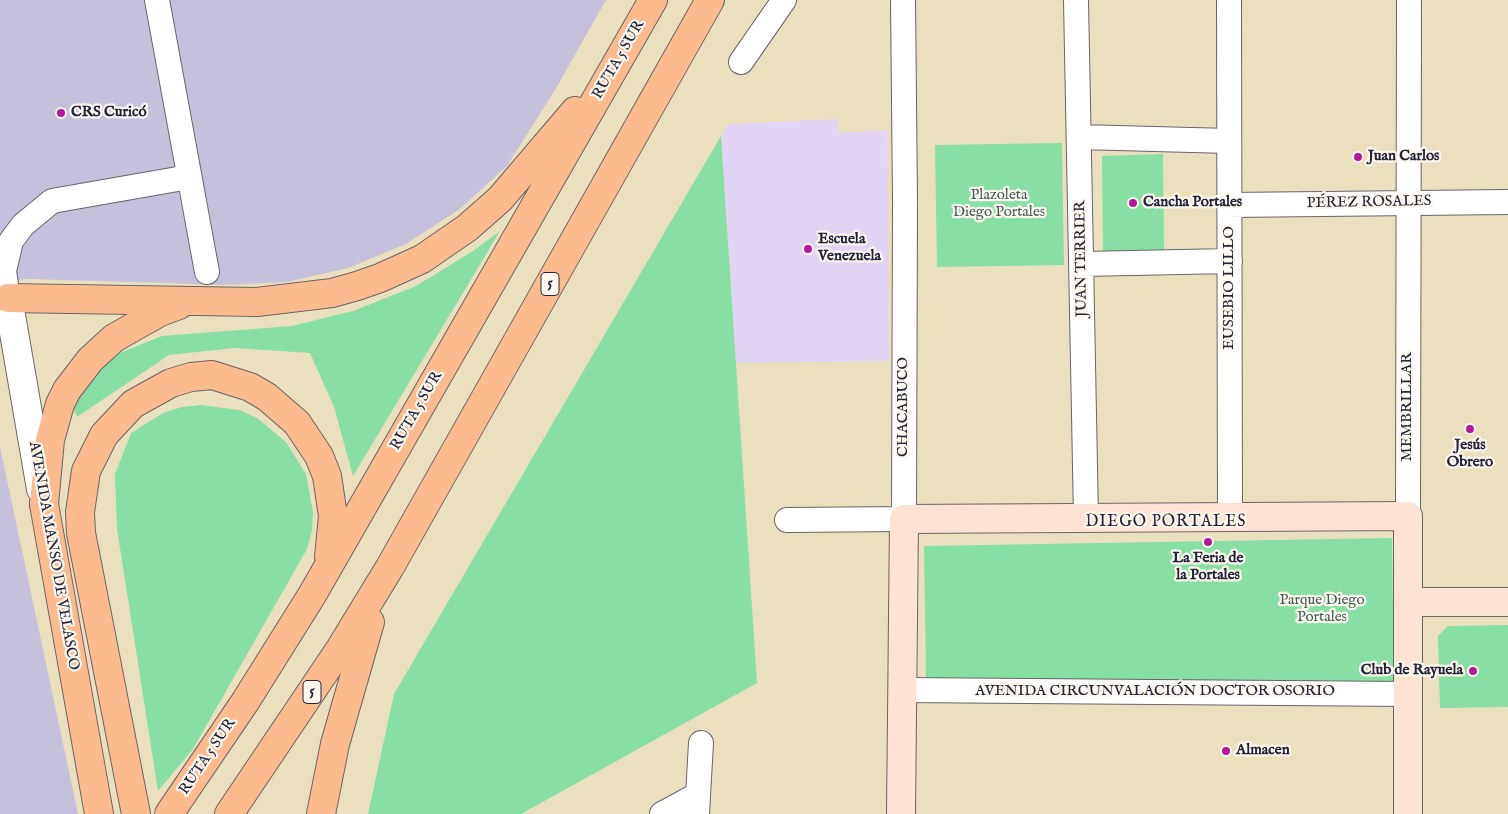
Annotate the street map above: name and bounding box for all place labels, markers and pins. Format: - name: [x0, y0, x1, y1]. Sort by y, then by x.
- place label: CRS Curicó: [71, 104, 147, 122]
- marker: CRS Curicó: [55, 107, 67, 119]
- place label: Juan Carlos: [1368, 148, 1439, 166]
- marker: Juan Carlos: [1352, 151, 1364, 163]
- place label: Cancha Portales: [1143, 194, 1242, 212]
- marker: Cancha Portales: [1127, 197, 1139, 209]
- place label: Escuela Venezuela: [818, 231, 881, 266]
- marker: Escuela Venezuela: [802, 243, 814, 255]
- marker: Jesús Obrero: [1464, 423, 1476, 435]
- place label: Jesús Obrero: [1447, 437, 1493, 472]
- marker: La Feria de la Portales: [1202, 536, 1214, 548]
- place label: La Feria de la Portales: [1173, 550, 1243, 585]
- place label: Club de Rayuela: [1361, 662, 1463, 680]
- marker: Club de Rayuela: [1467, 665, 1479, 677]
- place label: Almacen: [1236, 742, 1290, 760]
- marker: Almacen: [1220, 745, 1232, 757]

